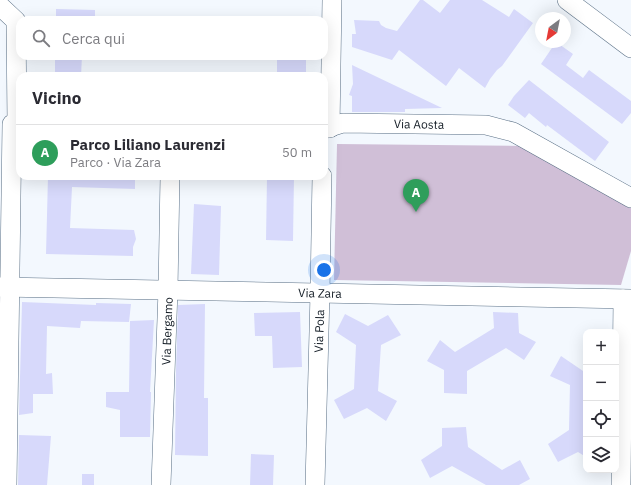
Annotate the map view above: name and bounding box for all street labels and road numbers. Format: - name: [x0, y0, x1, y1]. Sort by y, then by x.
- street label: Via Aosta: [394, 116, 445, 132]
- street label: Via Zara: [298, 285, 343, 301]
- street label: Via Bergamo: [158, 296, 176, 365]
- street label: Via Pola: [311, 309, 327, 353]

